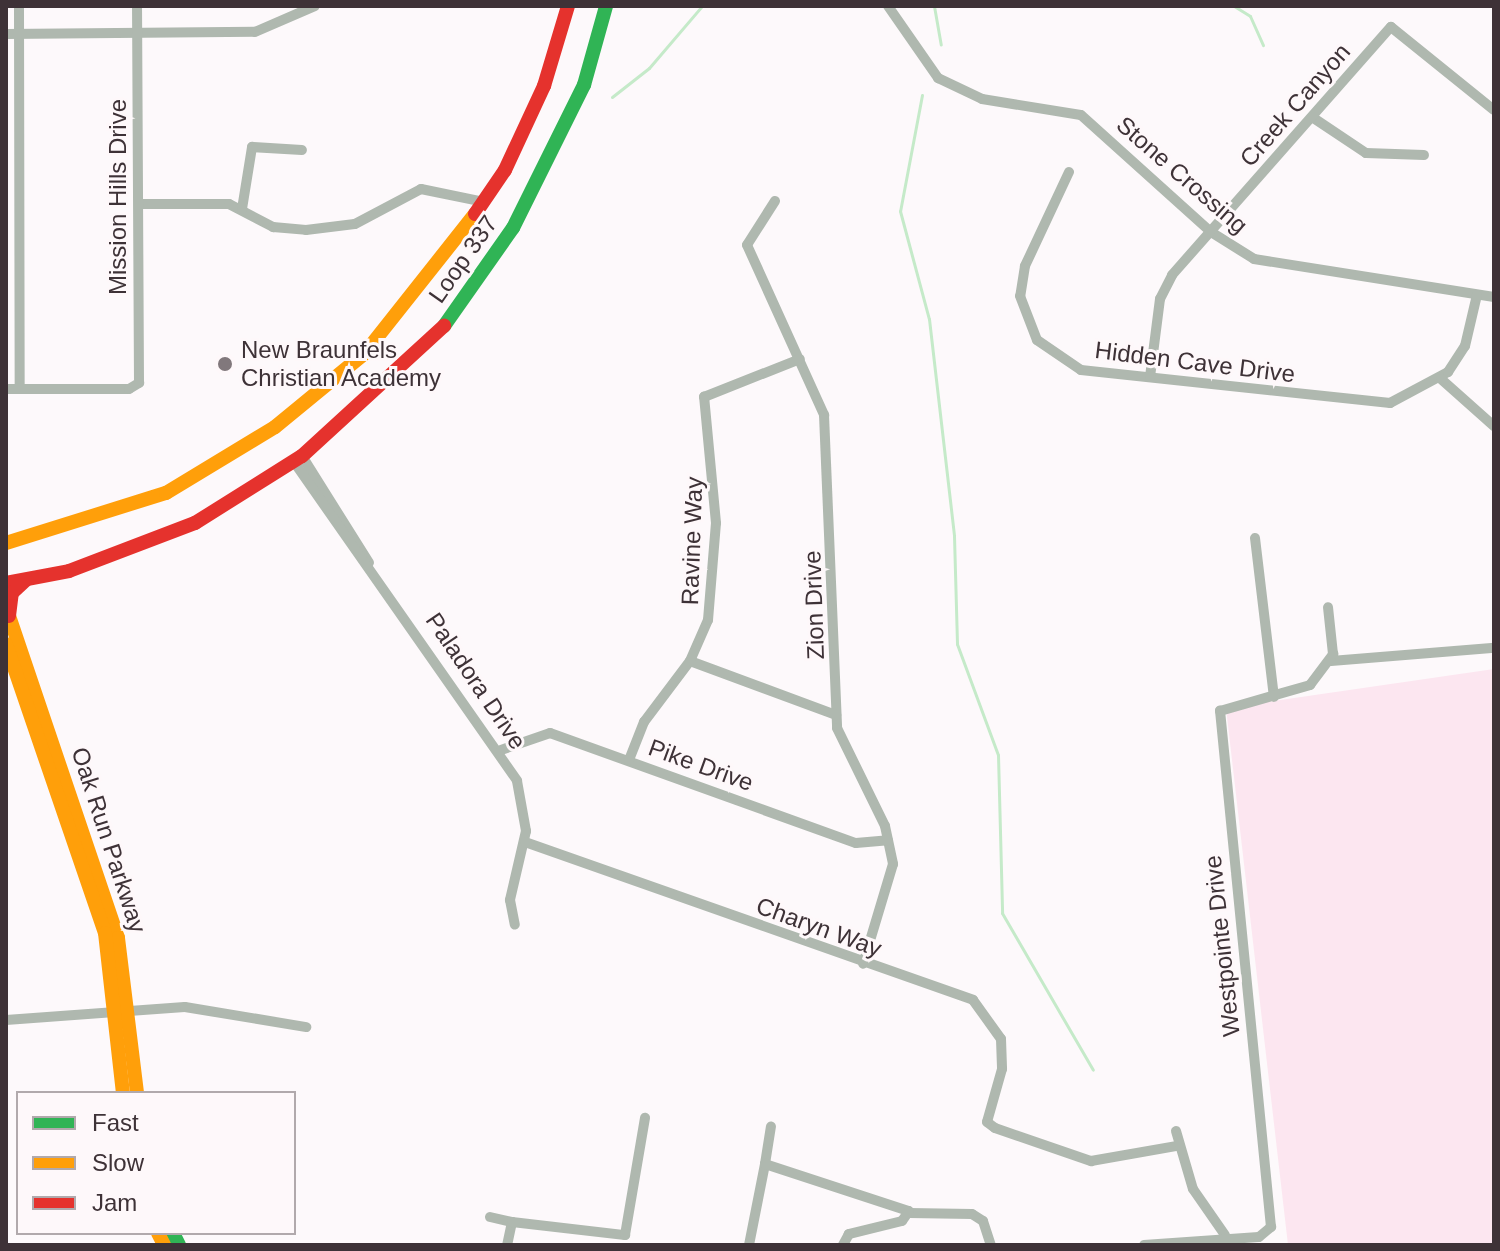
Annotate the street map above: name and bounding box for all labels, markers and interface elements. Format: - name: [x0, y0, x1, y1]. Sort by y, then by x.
- street label: Creek Canyon: [1234, 38, 1356, 172]
- street label: Mission Hills Drive: [104, 99, 132, 295]
- street label: Stone Crossing: [1111, 110, 1253, 240]
- street label: Loop 337: [422, 210, 504, 308]
- street label: Hidden Cave Drive: [1093, 335, 1297, 389]
- place label: New Braunfels Christian Academy: [241, 336, 442, 392]
- marker: New Braunfels Christian Academy: [216, 355, 234, 373]
- street label: Ravine Way: [675, 476, 709, 606]
- street label: Zion Drive: [798, 550, 830, 660]
- street label: Paladora Drive: [420, 607, 532, 755]
- street label: Pike Drive: [645, 733, 757, 797]
- street label: Oak Run Parkway: [65, 744, 153, 936]
- street label: Westpointe Drive: [1198, 854, 1246, 1038]
- street label: Charyn Way: [752, 891, 886, 963]
- legend: [16, 1091, 296, 1235]
- text: Fast: [92, 1109, 139, 1136]
- text: Slow: [92, 1149, 144, 1176]
- text: Jam: [92, 1189, 137, 1216]

